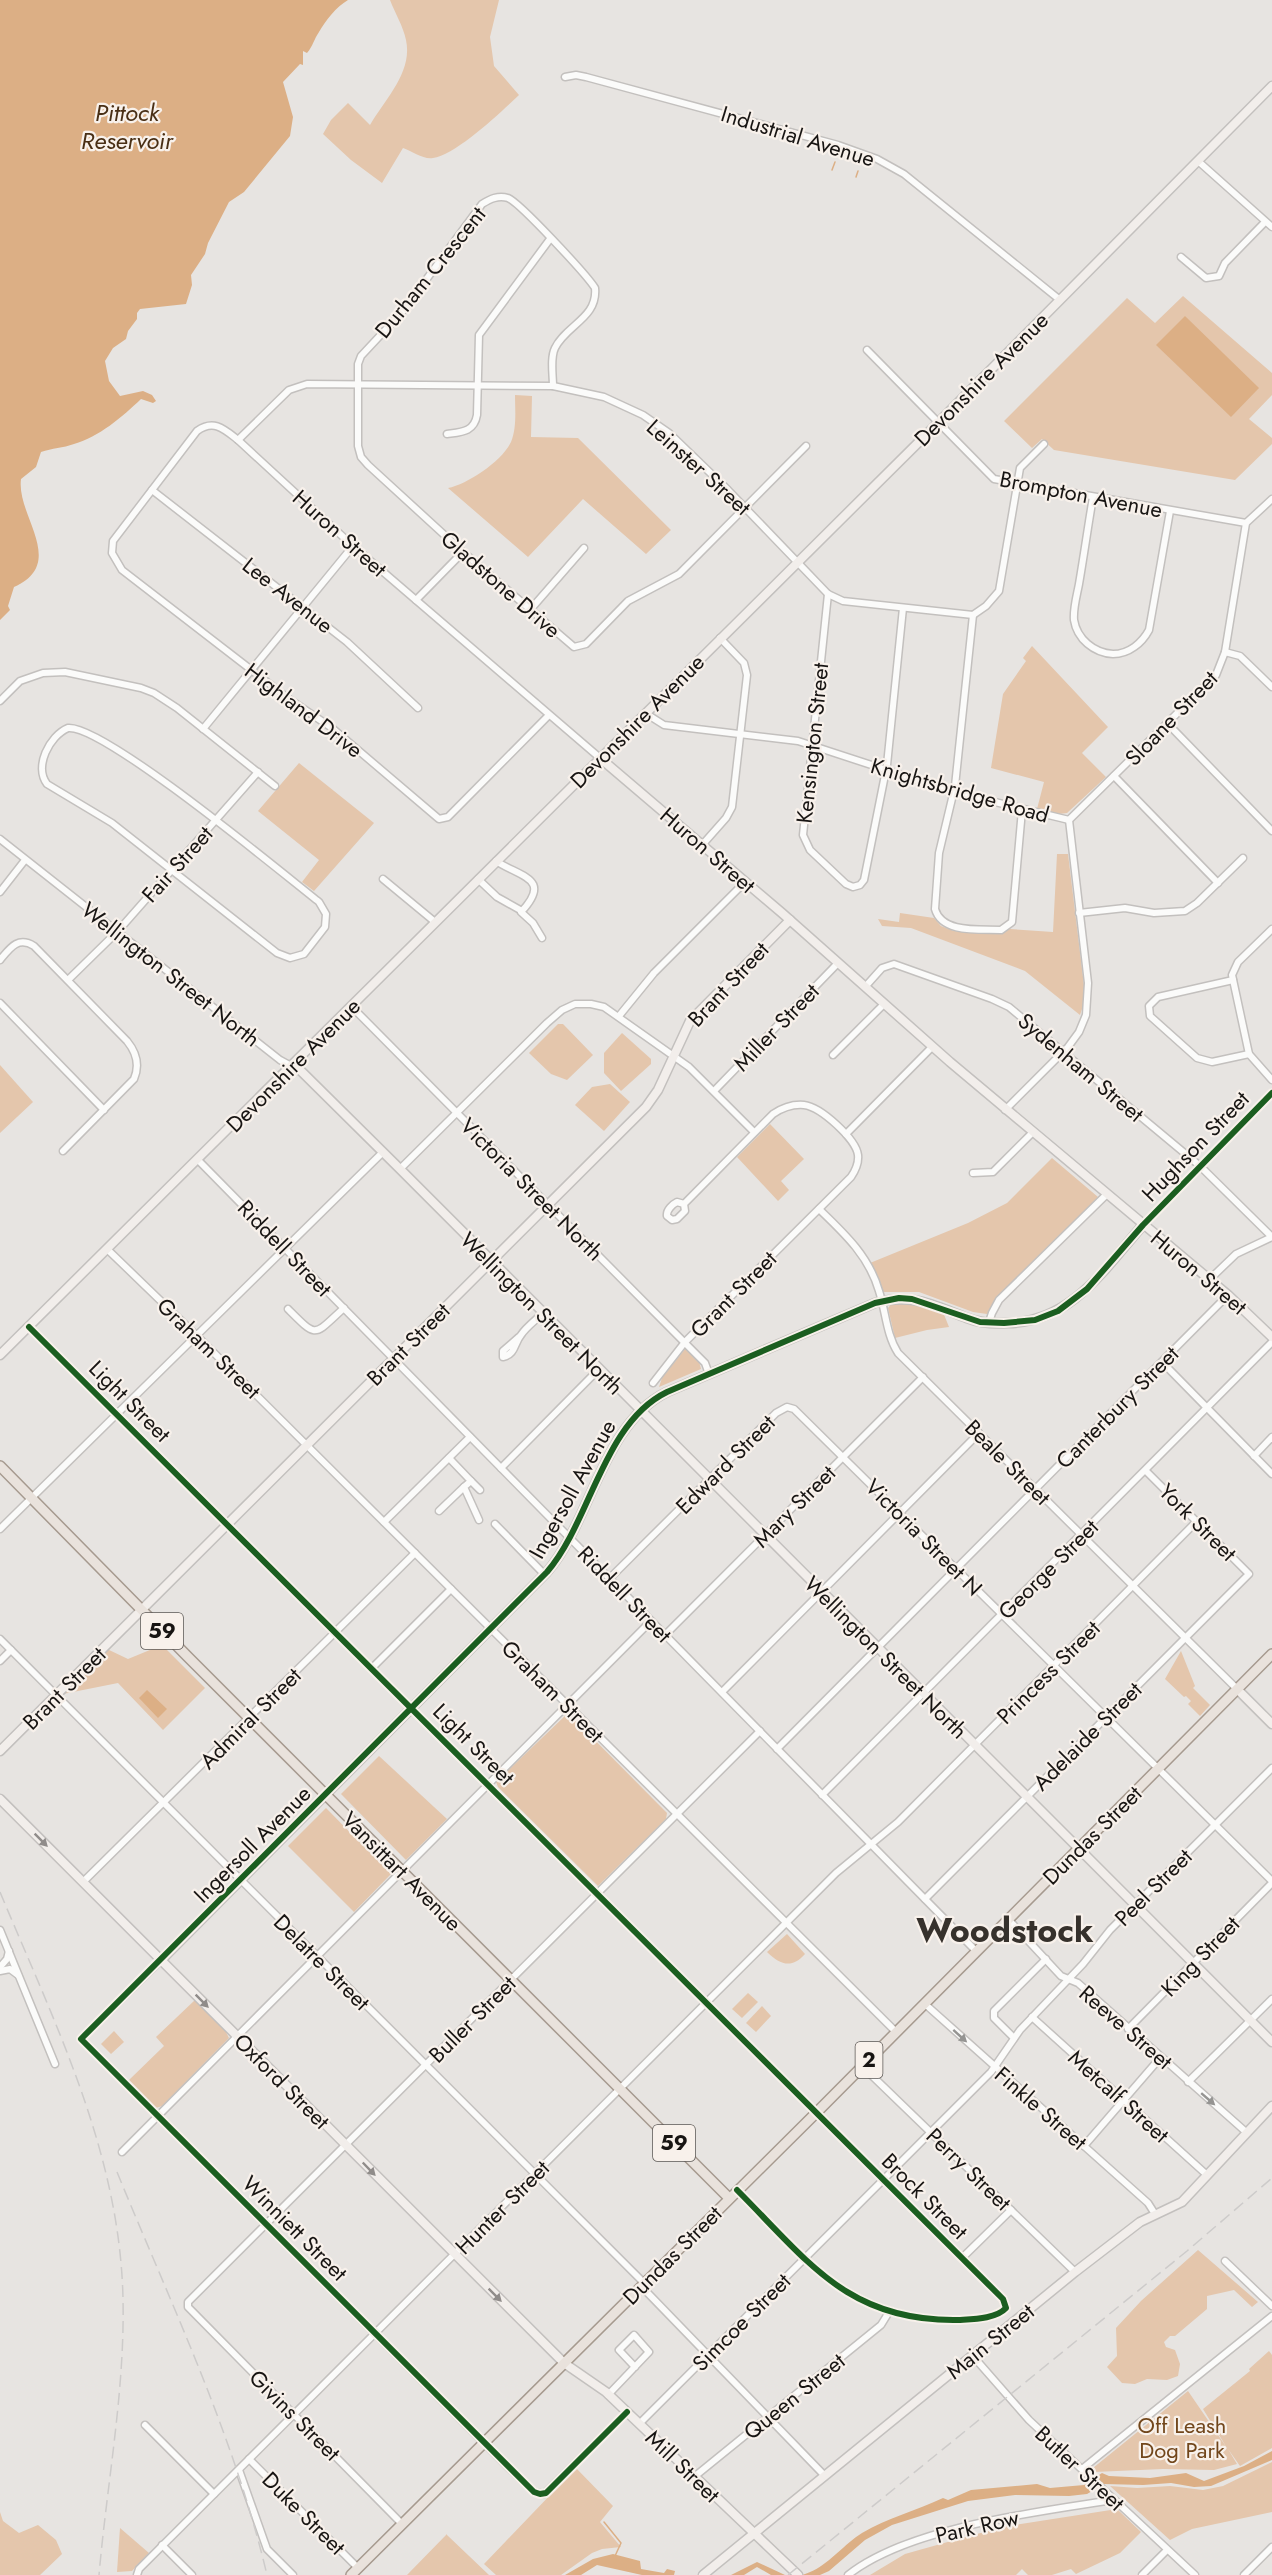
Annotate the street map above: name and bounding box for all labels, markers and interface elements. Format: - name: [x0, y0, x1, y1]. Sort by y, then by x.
- water label: Pittock Reservoir: [81, 95, 175, 158]
- street label: Industrial Avenue: [717, 97, 879, 175]
- street label: Durham Crescent: [367, 199, 494, 345]
- street label: Devonshire Avenue: [907, 305, 1055, 453]
- street label: Leinster Street: [640, 411, 759, 523]
- street label: Brompton Avenue: [997, 463, 1165, 525]
- street label: Huron Street: [286, 482, 395, 585]
- street label: Gladstone Drive: [434, 523, 568, 645]
- street label: Lee Avenue: [236, 549, 340, 641]
- street label: Devonshire Avenue: [563, 647, 711, 795]
- street label: Highland Drive: [238, 655, 370, 765]
- street label: Kensington Street: [788, 660, 836, 825]
- street label: Sloane Street: [1117, 663, 1225, 773]
- street label: Knightsbridge Road: [867, 749, 1053, 831]
- street label: Huron Street: [653, 799, 763, 901]
- street label: Fair Street: [134, 818, 221, 909]
- street label: Wellington Street North: [75, 894, 267, 1054]
- street label: Brant Street: [680, 934, 776, 1034]
- street label: Miller Street: [726, 975, 827, 1078]
- street label: Devonshire Avenue: [219, 991, 367, 1139]
- street label: Sydenham Street: [1011, 1005, 1151, 1130]
- street label: Hughson Street: [1134, 1083, 1257, 1209]
- street label: Victoria Street North: [453, 1110, 611, 1268]
- street label: Riddell Street: [231, 1192, 340, 1304]
- street label: Huron Street: [1144, 1222, 1255, 1322]
- street label: Wellington Street North: [453, 1224, 631, 1402]
- street label: Grant Street: [682, 1243, 784, 1345]
- street label: Graham Street: [150, 1290, 269, 1406]
- street label: Brant Street: [359, 1295, 457, 1393]
- street label: Canterbury Street: [1048, 1338, 1186, 1476]
- street label: Light Street: [82, 1353, 179, 1450]
- street label: Edward Street: [668, 1406, 783, 1521]
- street label: Beale Street: [958, 1412, 1059, 1513]
- street label: Ingersoll Avenue: [521, 1414, 623, 1564]
- street label: Mary Street: [745, 1457, 843, 1555]
- street label: Victoria Street N: [858, 1471, 990, 1603]
- street label: York Street: [1152, 1476, 1245, 1569]
- street label: George Street: [991, 1511, 1106, 1626]
- street label: Riddell Street: [571, 1538, 680, 1650]
- street label: Wellington Street North: [797, 1568, 975, 1746]
- street label: Princess Street: [989, 1612, 1108, 1731]
- road number: 59: [141, 1613, 183, 1649]
- street label: Graham Street: [494, 1632, 612, 1750]
- street label: Brant Street: [15, 1639, 113, 1737]
- street label: Admiral Street: [192, 1659, 309, 1776]
- street label: Adelaide Street: [1025, 1674, 1149, 1798]
- street label: Light Street: [426, 1696, 523, 1793]
- street label: Ingersoll Avenue: [186, 1778, 318, 1910]
- street label: Dundas Street: [1035, 1778, 1149, 1892]
- street label: Vansittart Avenue: [335, 1804, 469, 1938]
- one-way arrow: [34, 1833, 48, 1847]
- street label: Peel Street: [1107, 1840, 1200, 1933]
- district label: Woodstock: [916, 1906, 1094, 1955]
- street label: Delatre Street: [267, 1907, 378, 2018]
- street label: King Street: [1153, 1908, 1247, 2004]
- street label: Buller Street: [421, 1968, 523, 2070]
- street label: Reeve Street: [1072, 1977, 1180, 2077]
- one-way arrow: [194, 1994, 208, 2008]
- street label: Oxford Street: [227, 2026, 338, 2137]
- one-way arrow: [952, 2029, 967, 2042]
- road number: 2: [856, 2042, 882, 2078]
- street label: Metcalf Street: [1061, 2042, 1177, 2151]
- street label: Finkle Street: [988, 2059, 1095, 2158]
- one-way arrow: [1200, 2092, 1215, 2105]
- street label: Perry Street: [919, 2120, 1019, 2218]
- road number: 59: [653, 2125, 695, 2161]
- street label: Brock Street: [875, 2146, 976, 2247]
- street label: Hunter Street: [448, 2152, 557, 2261]
- one-way arrow: [362, 2161, 376, 2176]
- street label: Winniett Street: [235, 2168, 355, 2288]
- street label: Dundas Street: [615, 2198, 729, 2312]
- street label: Simcoe Street: [684, 2265, 798, 2379]
- one-way arrow: [488, 2288, 502, 2302]
- street label: Main Street: [939, 2295, 1041, 2386]
- street label: Queen Street: [736, 2345, 852, 2447]
- street label: Givins Street: [242, 2362, 348, 2468]
- park label: Off Leash Dog Park: [1138, 2409, 1226, 2466]
- street label: Butler Street: [1028, 2418, 1132, 2518]
- street label: Mill Street: [639, 2422, 728, 2510]
- street label: Duke Street: [255, 2464, 353, 2562]
- street label: Park Row: [932, 2501, 1022, 2551]

